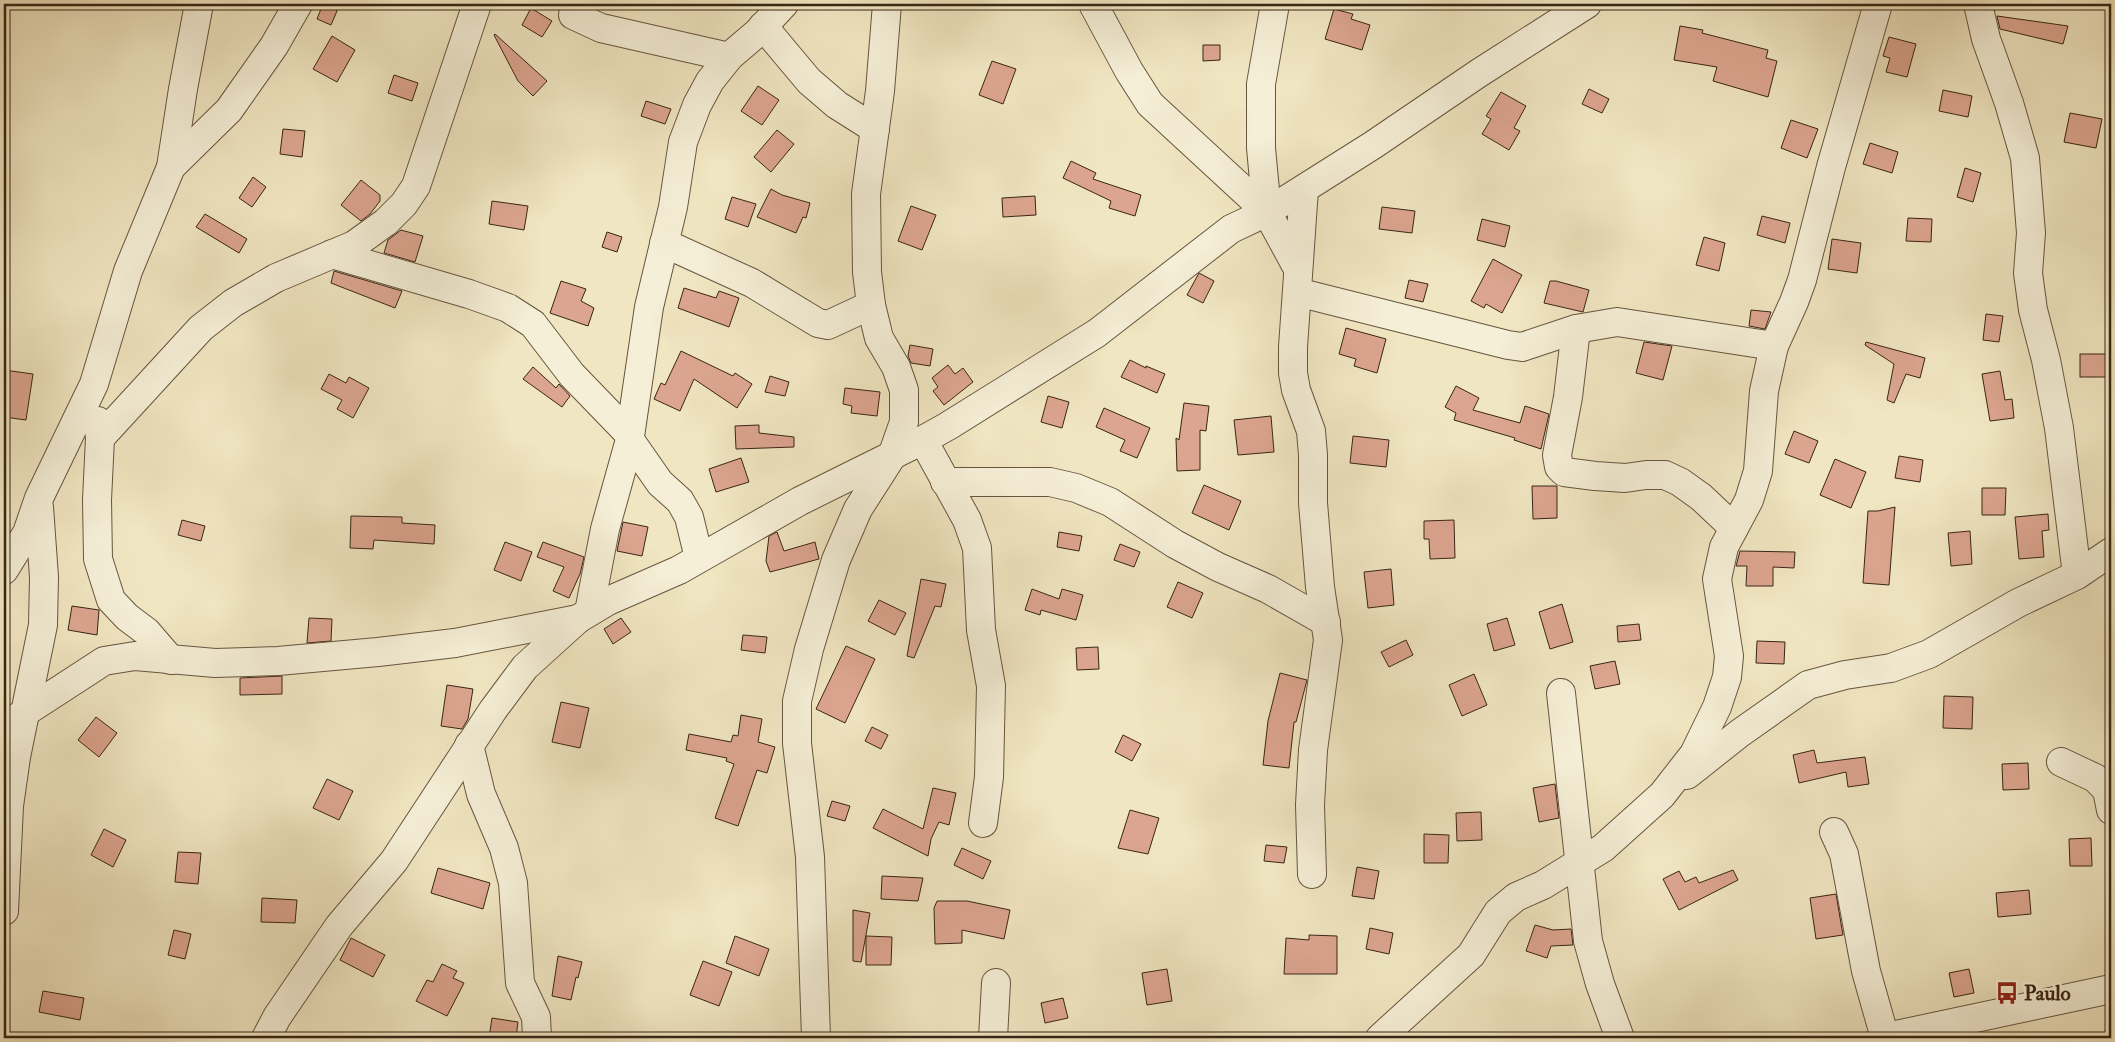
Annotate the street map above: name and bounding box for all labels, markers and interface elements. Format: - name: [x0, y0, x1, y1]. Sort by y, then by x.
- bus stop icon: Paulo: [1994, 980, 2020, 1006]
- place label: Paulo: [2024, 980, 2071, 1007]

